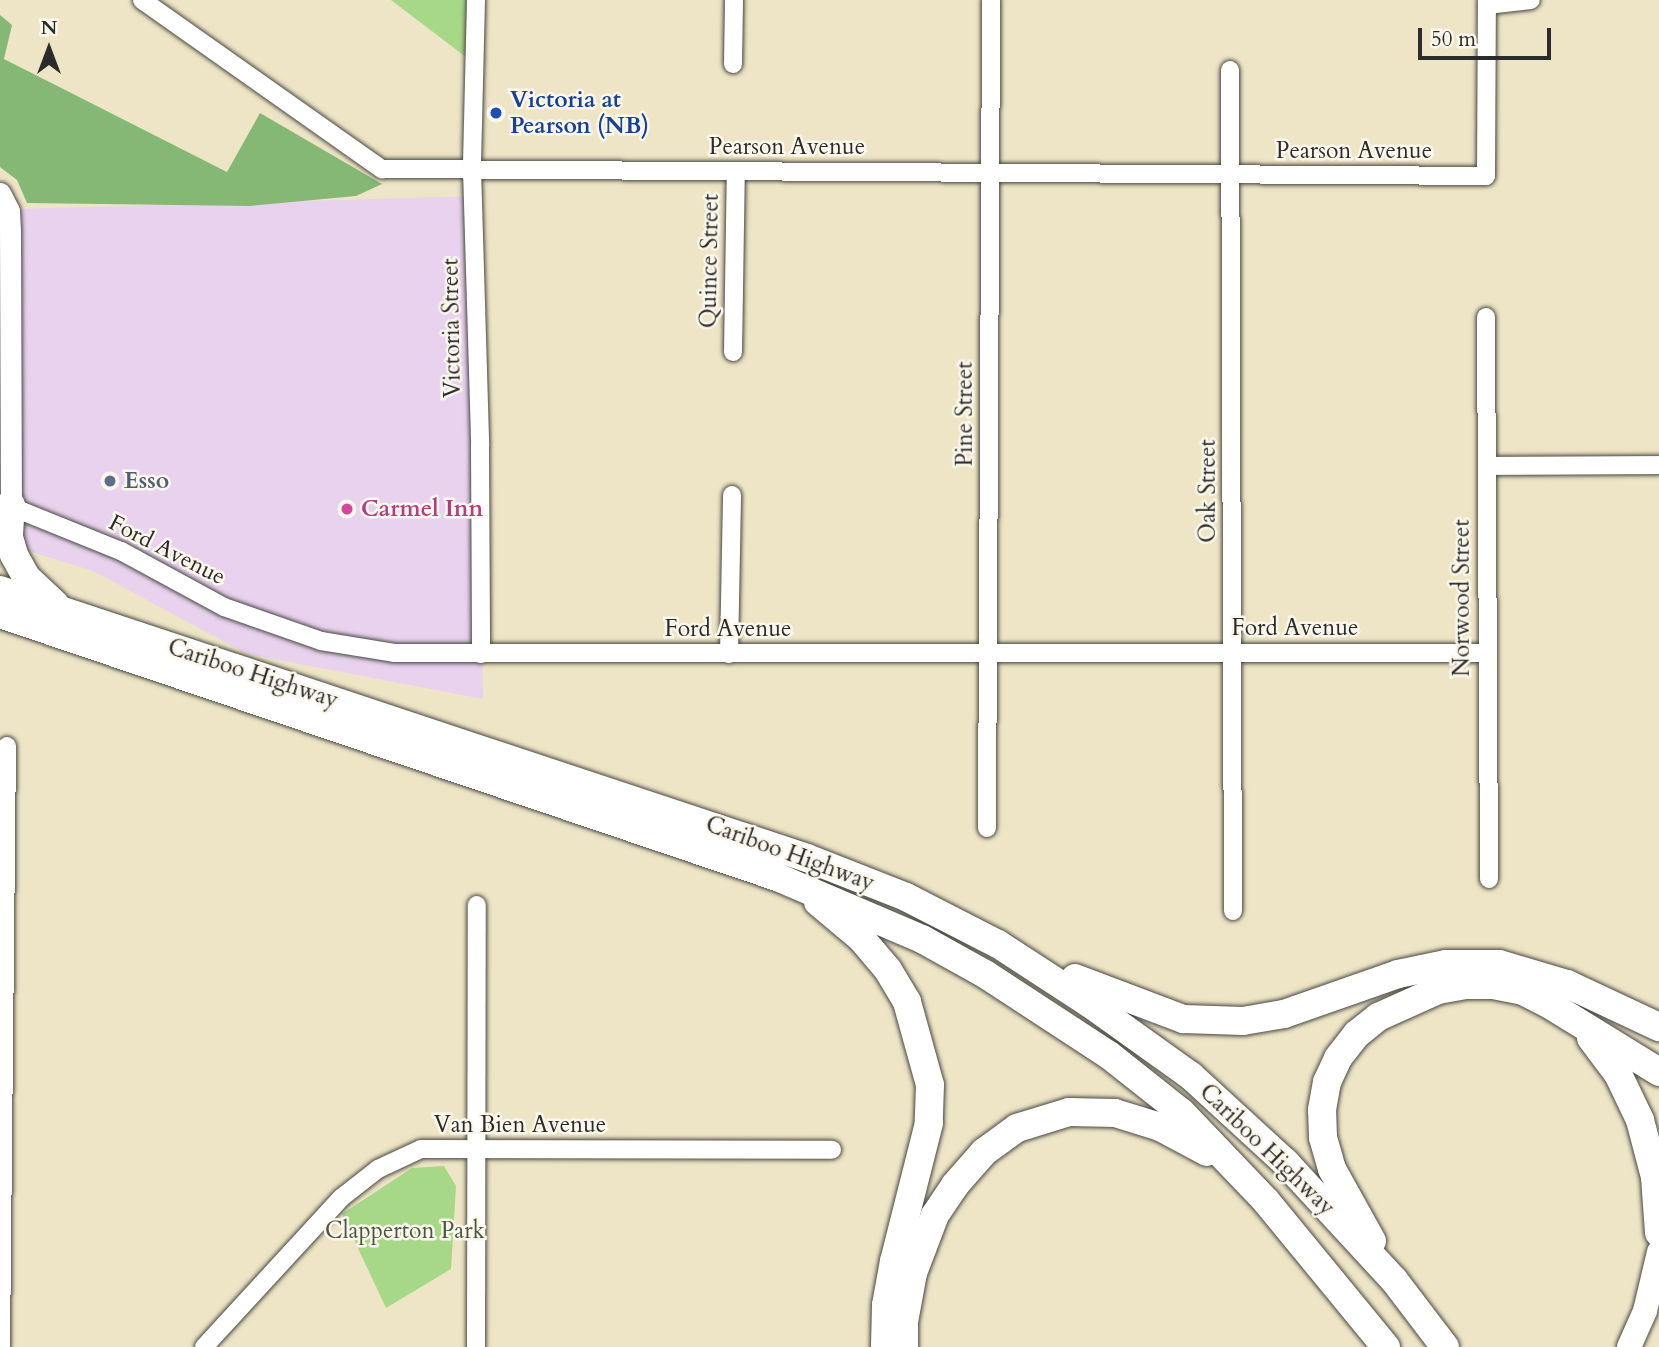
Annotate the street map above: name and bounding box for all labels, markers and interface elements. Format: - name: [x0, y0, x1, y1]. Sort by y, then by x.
- north arrow: [14, 14, 84, 84]
- scale bar: [1421, 14, 1554, 58]
- text: N: [41, 15, 57, 41]
- text: 50 m: [1431, 25, 1476, 54]
- place label: Victoria at Pearson (NB): [510, 86, 649, 140]
- marker: Victoria at Pearson (NB): [488, 105, 504, 121]
- street label: Pearson Avenue: [709, 133, 865, 161]
- street label: Pearson Avenue: [1276, 137, 1432, 165]
- street label: Quince Street: [695, 194, 725, 328]
- street label: Victoria Street: [437, 258, 467, 398]
- street label: Pine Street: [951, 361, 979, 467]
- street label: Oak Street: [1194, 439, 1222, 543]
- place label: Esso: [124, 467, 169, 495]
- marker: Esso: [102, 473, 118, 489]
- place label: Carmel Inn: [361, 495, 483, 523]
- marker: Carmel Inn: [339, 501, 355, 517]
- street label: Ford Avenue: [104, 509, 230, 591]
- street label: Norwood Street: [1448, 519, 1476, 677]
- street label: Ford Avenue: [1232, 614, 1358, 642]
- street label: Ford Avenue: [665, 615, 791, 643]
- street label: Cariboo Highway: [164, 633, 342, 715]
- street label: Cariboo Highway: [702, 811, 878, 897]
- street label: Cariboo Highway: [1194, 1078, 1340, 1222]
- street label: Van Bien Avenue: [434, 1111, 606, 1139]
- park label: Clapperton Park: [325, 1217, 485, 1245]

